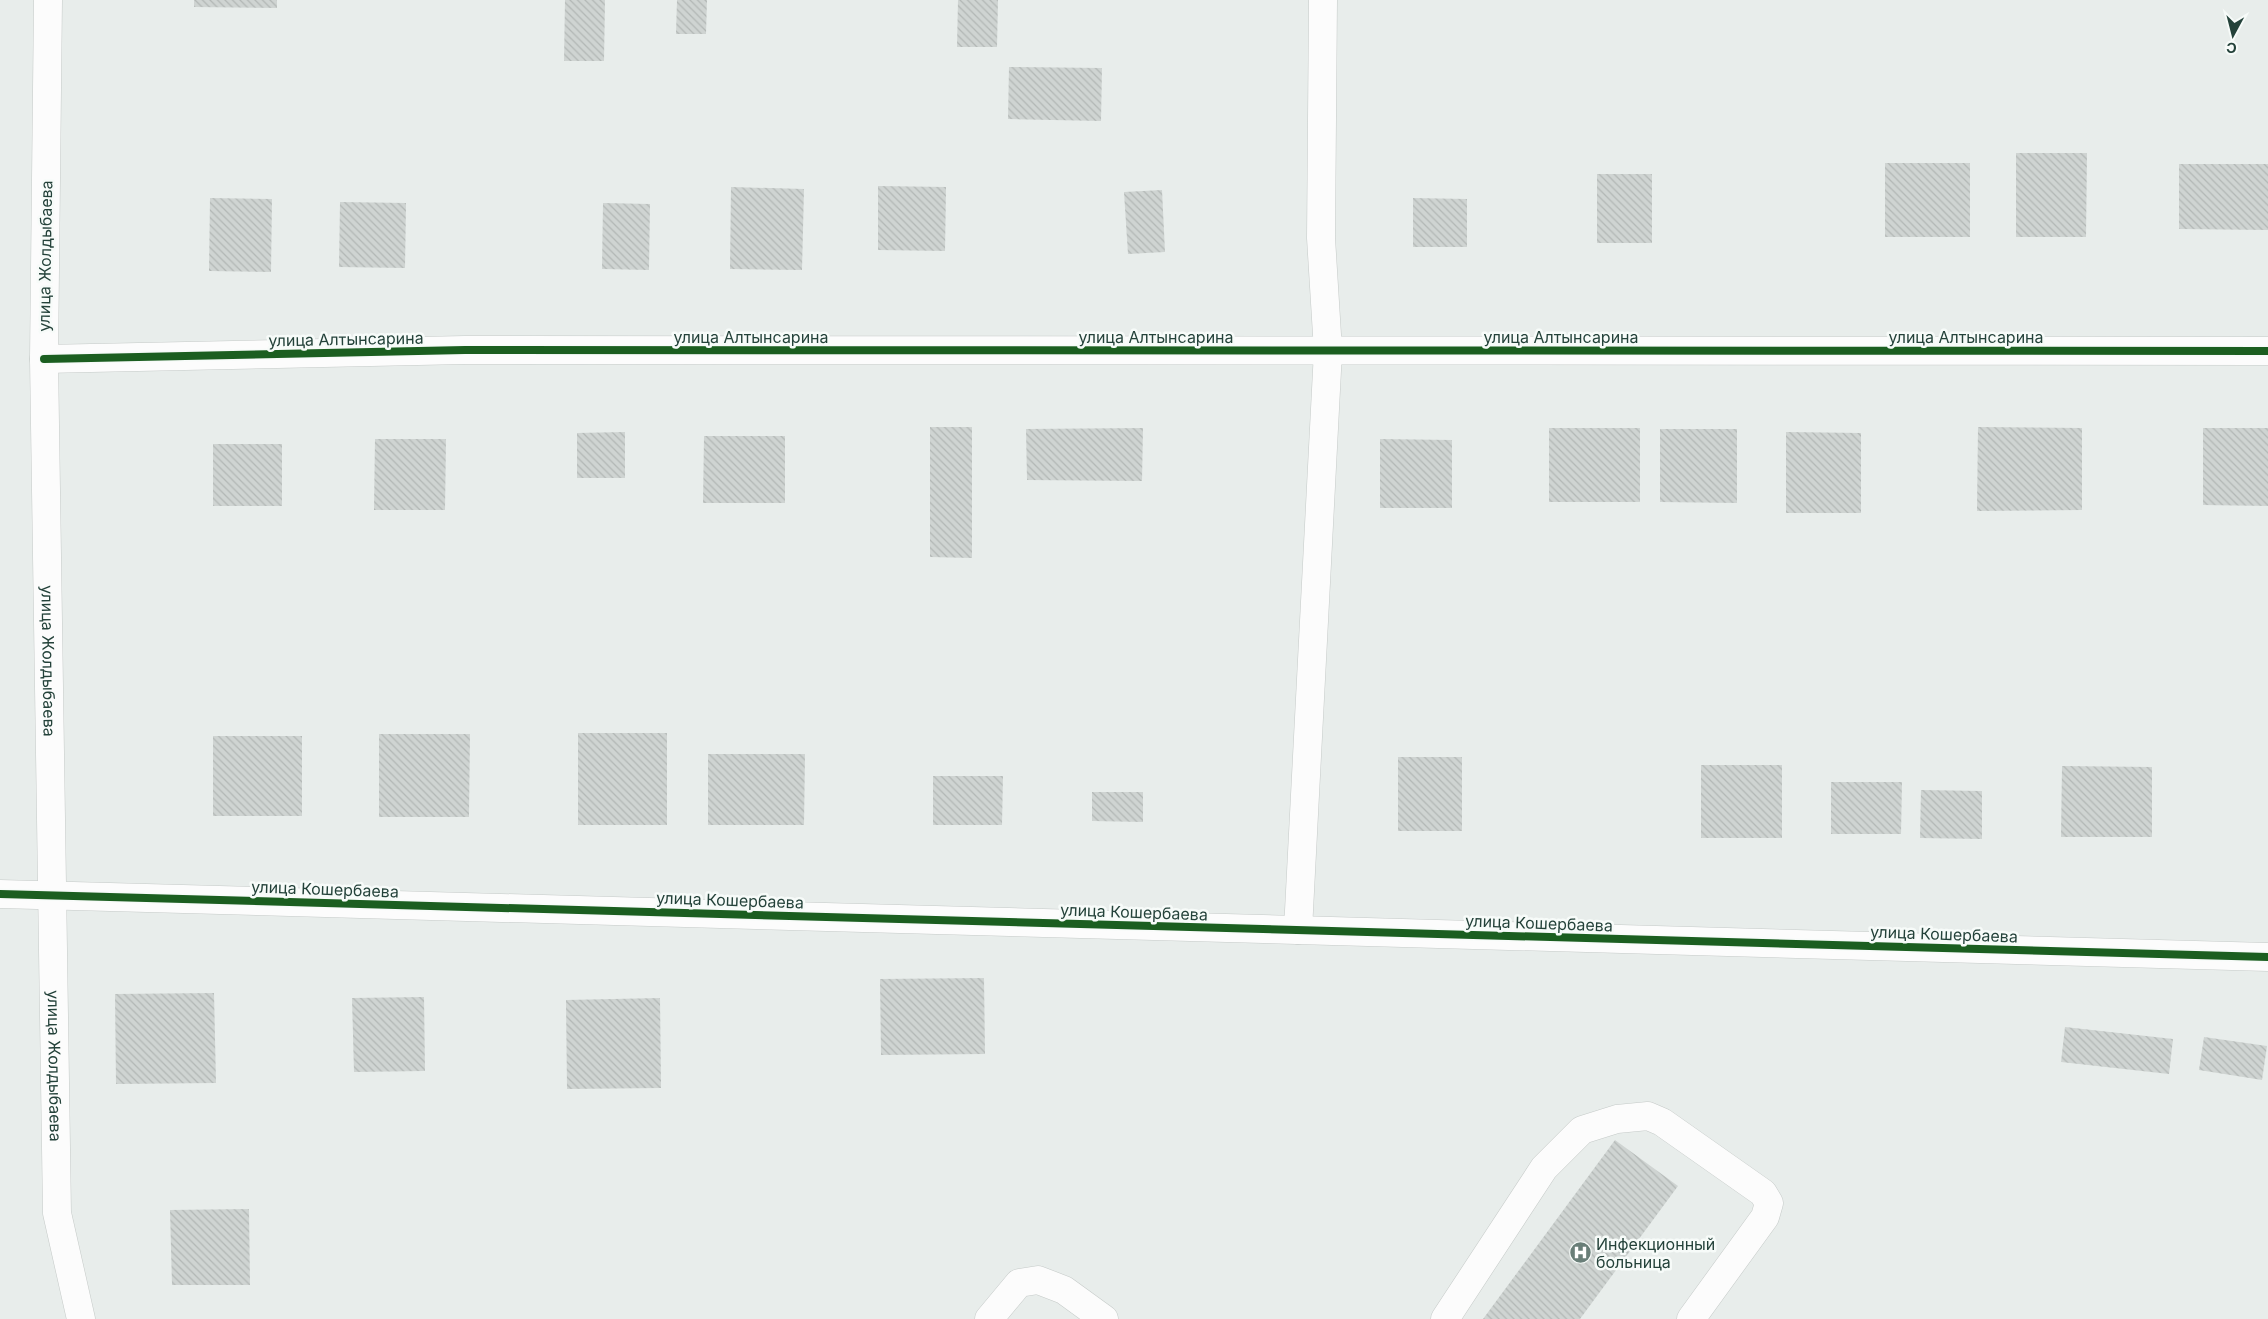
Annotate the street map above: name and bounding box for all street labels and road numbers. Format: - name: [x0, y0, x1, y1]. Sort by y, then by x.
- street label: улица Жолдыбаева: [34, 180, 56, 332]
- street label: улица Алтынсарина: [673, 327, 829, 347]
- street label: улица Алтынсарина: [1078, 327, 1234, 347]
- street label: улица Алтынсарина: [1483, 327, 1639, 347]
- street label: улица Алтынсарина: [1888, 327, 2044, 347]
- street label: улица Алтынсарина: [268, 328, 424, 350]
- street label: улица Жолдыбаева: [37, 585, 60, 737]
- street label: улица Кошербаева: [251, 876, 399, 902]
- street label: улица Кошербаева: [656, 887, 804, 913]
- street label: улица Кошербаева: [1060, 899, 1208, 925]
- street label: улица Кошербаева: [1465, 910, 1613, 936]
- street label: улица Кошербаева: [1870, 921, 2018, 947]
- street label: улица Жолдыбаева: [44, 990, 66, 1142]

